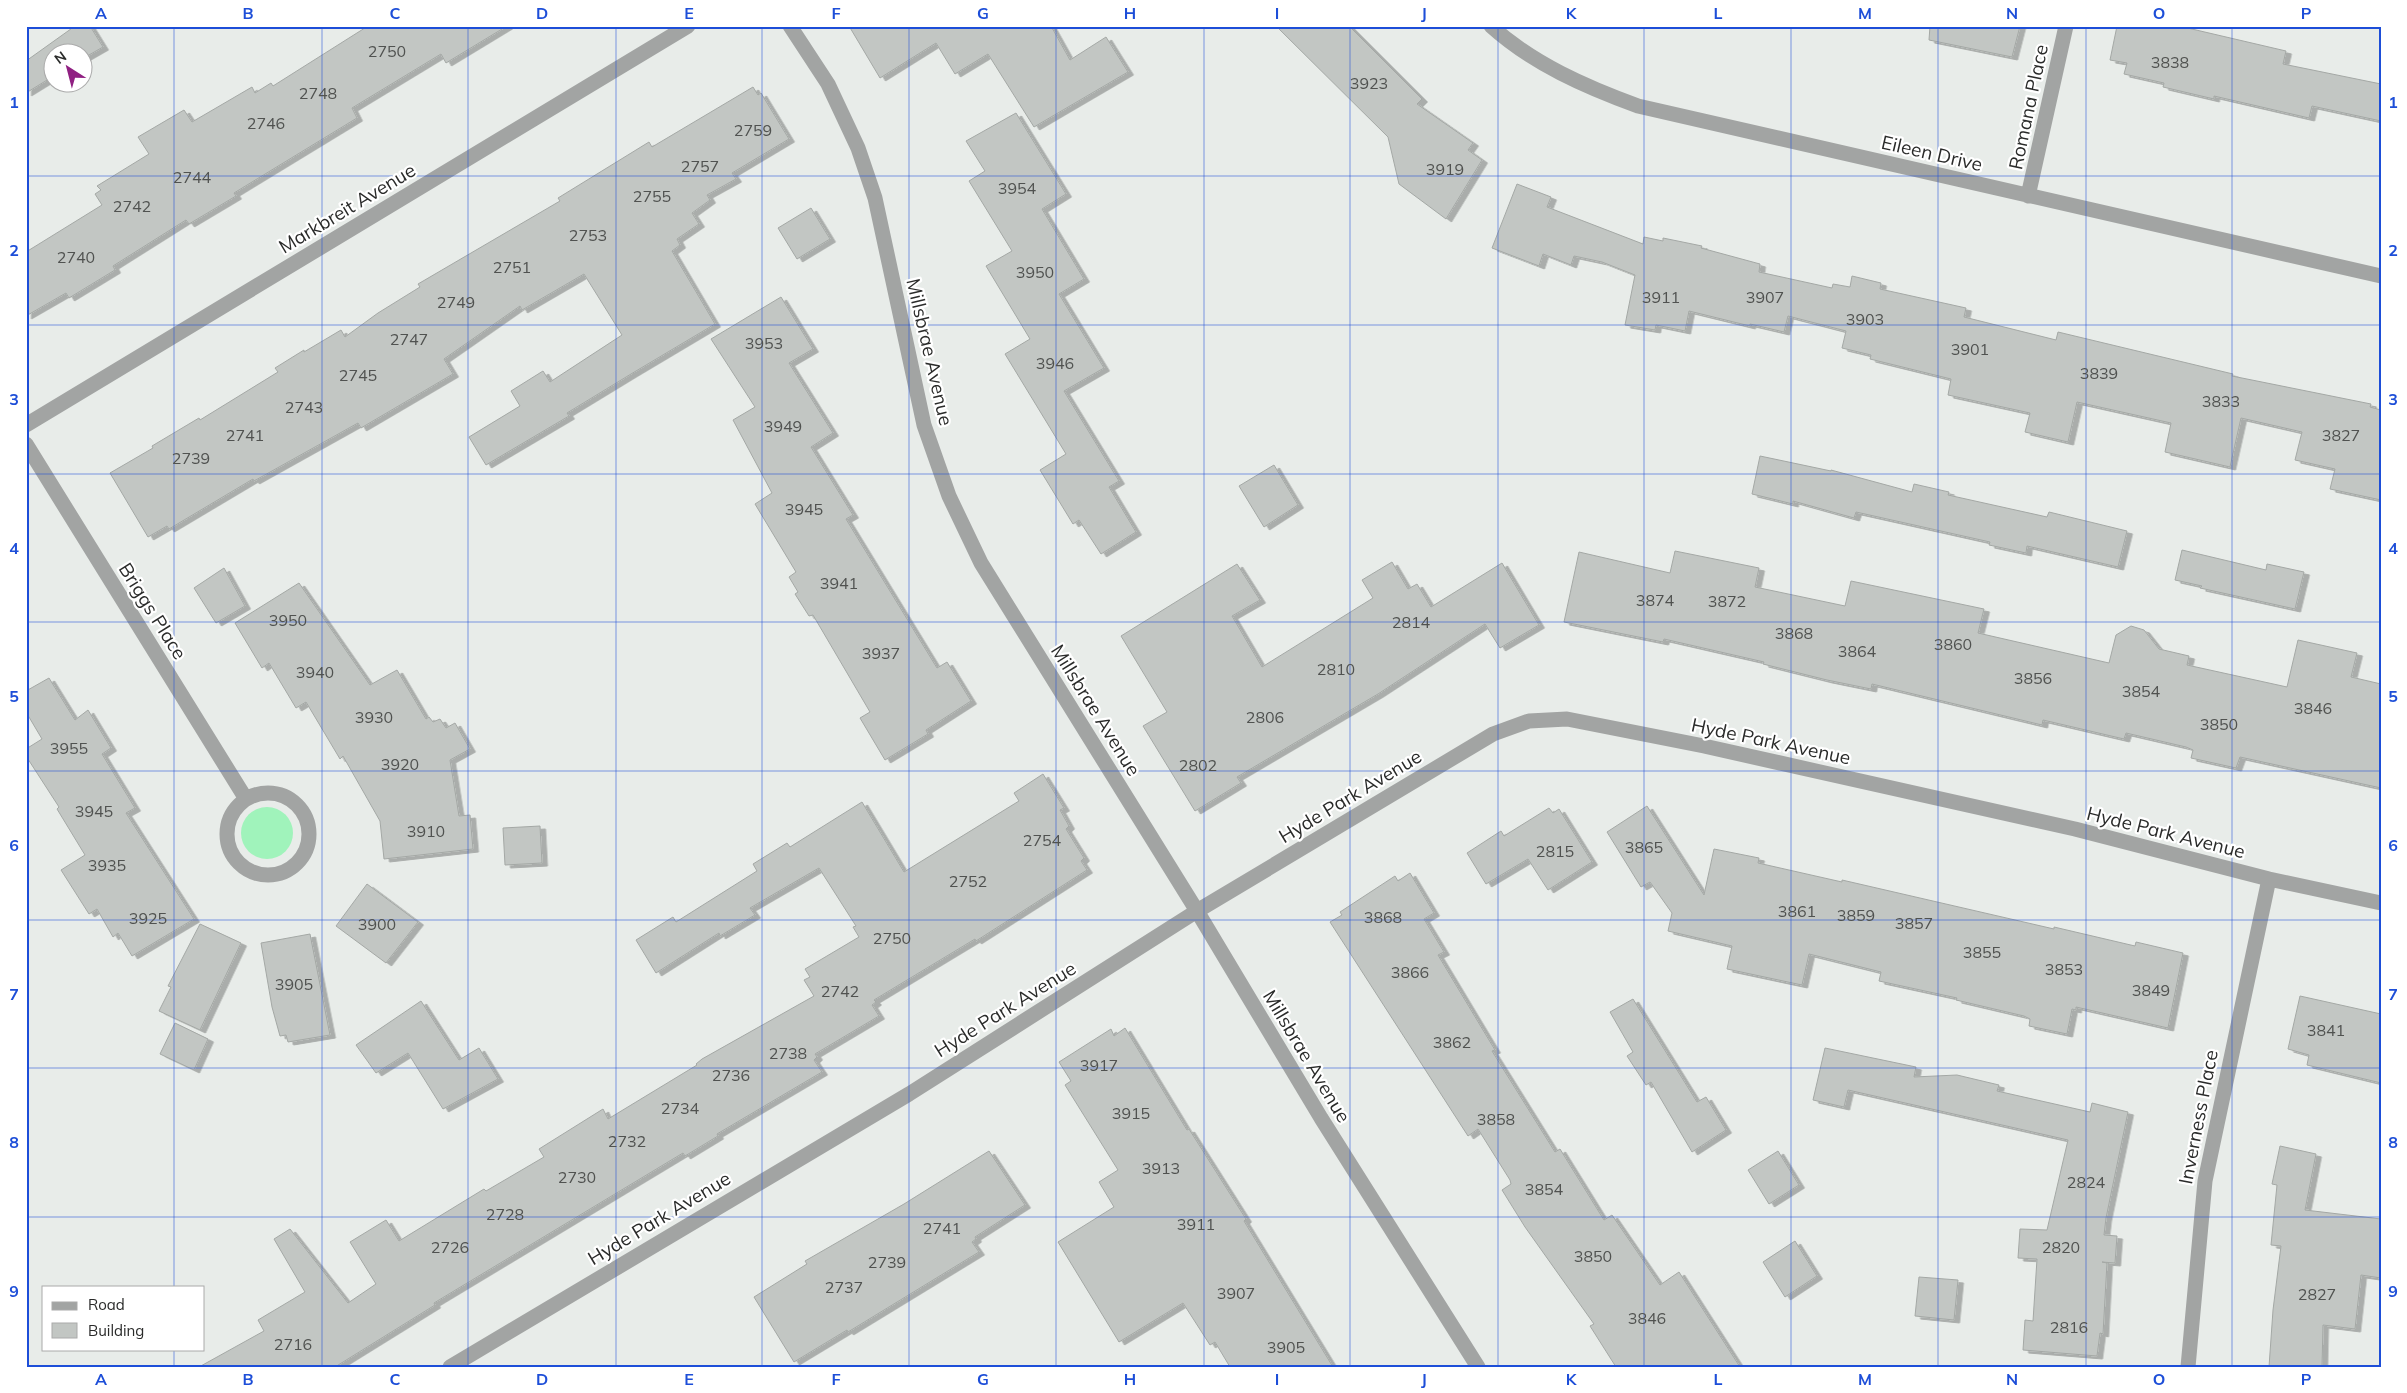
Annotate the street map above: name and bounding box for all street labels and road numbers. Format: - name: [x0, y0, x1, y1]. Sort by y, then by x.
- street label: Romana Place: [2003, 42, 2053, 172]
- street label: Eileen Drive: [1879, 130, 1985, 176]
- street label: Markbreit Avenue: [274, 158, 420, 258]
- street label: Millsbrae Avenue: [901, 276, 959, 428]
- street label: Briggs Place: [114, 558, 192, 664]
- street label: Millsbrae Avenue: [1046, 640, 1146, 780]
- street label: Hyde Park Avenue: [1689, 712, 1853, 770]
- street label: Hyde Park Avenue: [1274, 744, 1426, 848]
- street label: Hyde Park Avenue: [2084, 801, 2248, 863]
- street label: Hyde Park Avenue: [930, 956, 1080, 1062]
- street label: Millsbrae Avenue: [1258, 985, 1356, 1127]
- street label: Inverness Place: [2173, 1048, 2223, 1186]
- street label: Hyde Park Avenue: [583, 1166, 735, 1270]

